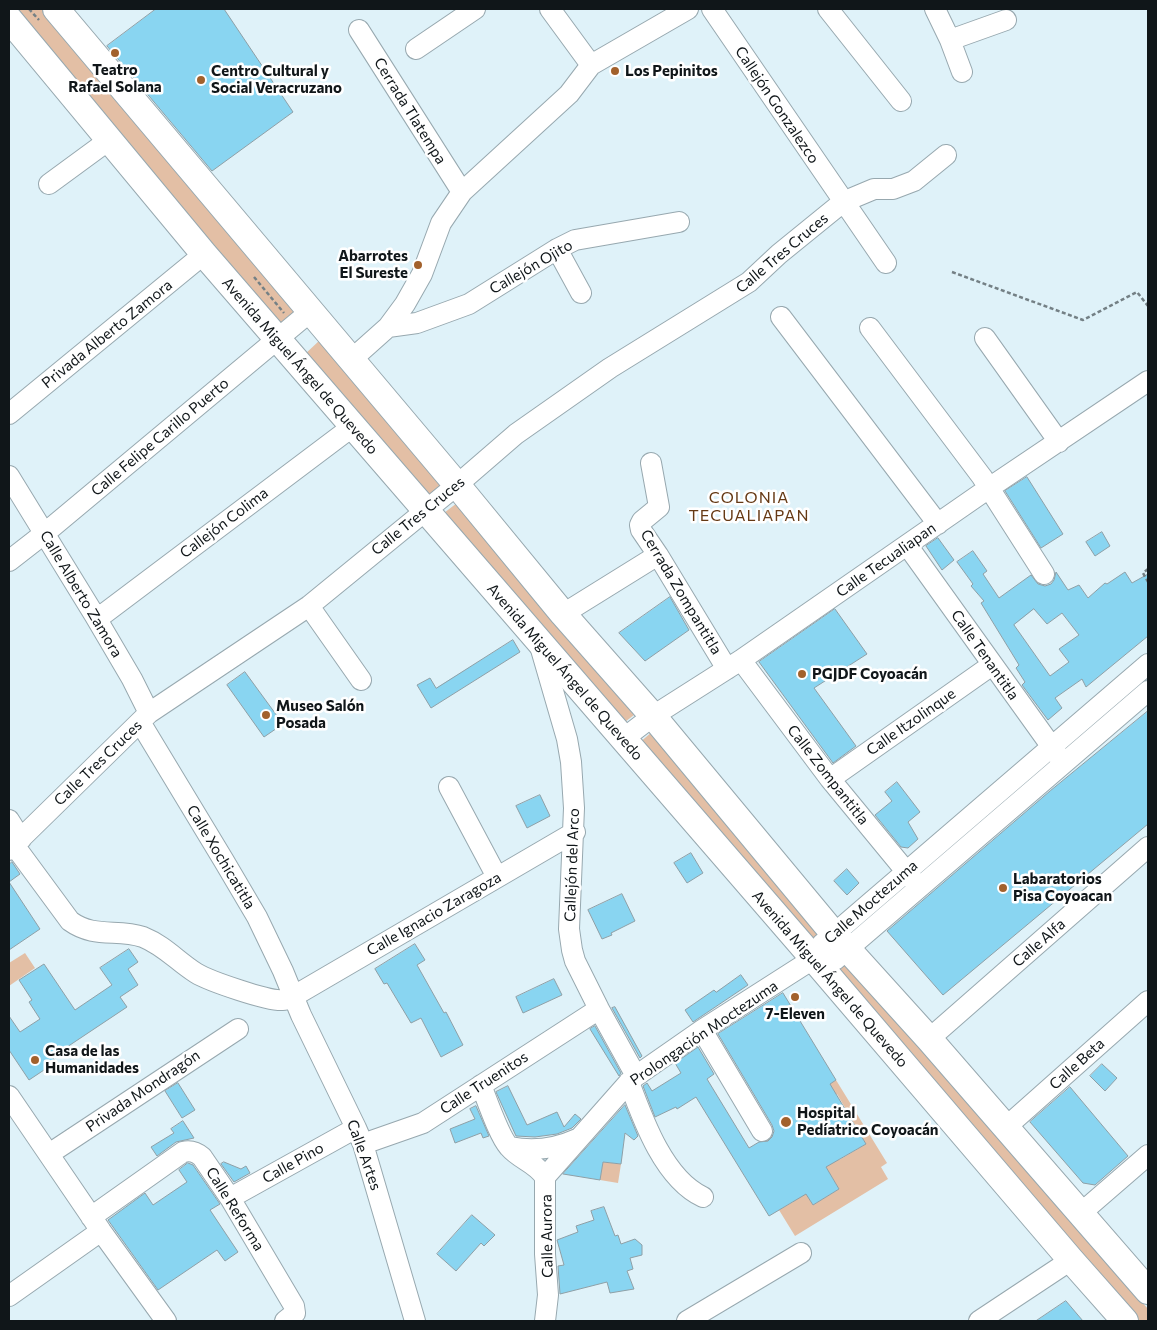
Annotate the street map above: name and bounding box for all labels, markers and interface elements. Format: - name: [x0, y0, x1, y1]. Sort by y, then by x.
- street label: Callejón Gonzalezco: [731, 43, 823, 167]
- marker: Teatro Rafael Solana: [109, 47, 121, 59]
- street label: Cerrada Tlatempa: [370, 54, 450, 168]
- place label: Teatro Rafael Solana: [68, 61, 162, 96]
- place label: Centro Cultural y Social Veracruzano: [211, 62, 342, 97]
- place label: Los Pepinitos: [625, 62, 718, 80]
- marker: Los Pepinitos: [609, 65, 621, 77]
- marker: Centro Cultural y Social Veracruzano: [195, 74, 207, 86]
- street label: Calle Tres Cruces: [732, 209, 832, 297]
- street label: Callejón Ojito: [486, 236, 576, 298]
- place label: Abarrotes El Sureste: [338, 247, 408, 282]
- marker: Abarrotes El Sureste: [412, 259, 424, 271]
- street label: Avenida Miguel Ángel de Quevedo: [218, 274, 382, 458]
- street label: Privada Alberto Zamora: [38, 276, 176, 392]
- street label: Calle Felipe Carillo Puerto: [88, 374, 232, 500]
- street label: Calle Tres Cruces: [368, 473, 468, 559]
- street label: Callejón Colima: [176, 484, 272, 562]
- district label: COLONIA TECUALIAPAN: [687, 488, 811, 526]
- street label: Calle Tecualiapan: [833, 519, 939, 601]
- street label: Cerrada Zompantitla: [637, 526, 725, 658]
- street label: Calle Alberto Zamora: [36, 527, 126, 661]
- street label: Avenida Miguel Ángel de Quevedo: [483, 580, 647, 764]
- street label: Calle Tenantitla: [947, 607, 1023, 703]
- place label: PGJDF Coyoacán: [812, 665, 927, 683]
- marker: PGJDF Coyoacán: [796, 668, 808, 680]
- street label: Calle Itzolinque: [863, 685, 959, 759]
- place label: Museo Salón Posada: [276, 697, 364, 732]
- marker: Museo Salón Posada: [260, 709, 272, 721]
- street label: Calle Tres Cruces: [50, 717, 146, 809]
- street label: Calle Zompantitla: [783, 721, 873, 829]
- street label: Calle Xochicatitla: [183, 802, 259, 912]
- street label: Callejón del Arco: [561, 808, 583, 922]
- street label: Calle Moctezuma: [821, 857, 921, 947]
- street label: Calle Ignacio Zaragoza: [364, 868, 504, 960]
- place label: Labaratorios Pisa Coyoacan: [1013, 870, 1112, 905]
- marker: Labaratorios Pisa Coyoacan: [997, 882, 1009, 894]
- street label: Avenida Miguel Ángel de Quevedo: [748, 887, 912, 1071]
- street label: Calle Alfa: [1009, 915, 1069, 971]
- street label: Prolongación Moctezuma: [627, 977, 781, 1089]
- marker: 7-Eleven: [789, 991, 801, 1003]
- place label: 7-Eleven: [765, 1005, 825, 1023]
- street label: Calle Beta: [1046, 1035, 1108, 1093]
- place label: Casa de las Humanidades: [45, 1042, 139, 1077]
- street label: Privada Mondragón: [83, 1046, 203, 1136]
- street label: Calle Truenitos: [437, 1048, 531, 1118]
- marker: Casa de las Humanidades: [29, 1054, 41, 1066]
- place label: Hospital Pedíatrico Coyoacán: [797, 1104, 939, 1139]
- marker: Hospital Pedíatrico Coyoacán: [779, 1115, 793, 1129]
- street label: Calle Artes: [343, 1117, 385, 1193]
- street label: Calle Pino: [259, 1139, 327, 1187]
- street label: Calle Reforma: [202, 1164, 268, 1254]
- street label: Calle Aurora: [537, 1194, 557, 1278]

